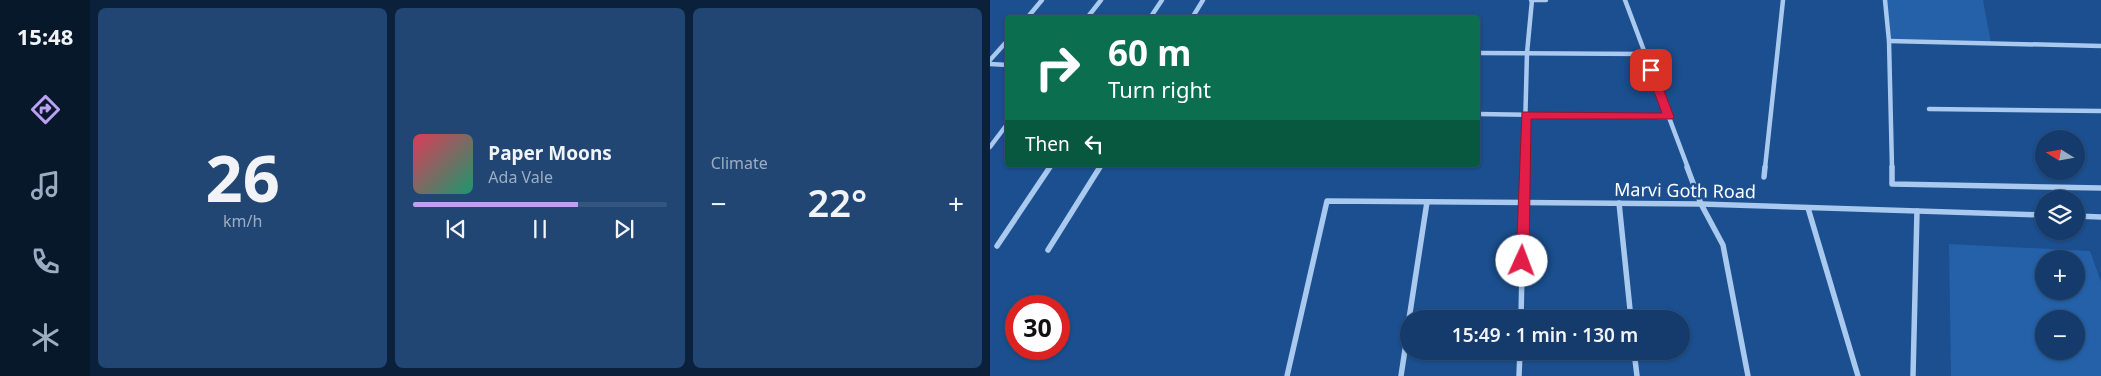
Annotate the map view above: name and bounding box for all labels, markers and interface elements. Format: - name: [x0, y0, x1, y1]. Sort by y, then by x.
- text: 15:48: [17, 21, 73, 51]
- text: 60 m: [1108, 29, 1191, 76]
- icon: right: [1025, 35, 1090, 100]
- pin: [1630, 49, 1672, 91]
- icon: arrive: [1637, 56, 1665, 84]
- text: Turn right: [1108, 74, 1211, 104]
- icon: directions: [28, 92, 63, 127]
- icon: left: [1080, 130, 1108, 158]
- north arrow: [2035, 130, 2085, 180]
- map controls: [2035, 130, 2085, 360]
- text: Then: [1025, 131, 1070, 157]
- text: 26: [205, 133, 280, 221]
- text: Paper Moons: [488, 140, 612, 166]
- text: Climate: [711, 152, 768, 174]
- text: Ada Vale: [488, 166, 553, 188]
- icon: music: [28, 168, 63, 203]
- text: 22°: [807, 176, 867, 228]
- street label: Marvi Goth Road: [1614, 177, 1756, 203]
- text: −: [711, 184, 727, 222]
- text: +: [948, 184, 964, 222]
- button: layers: [2035, 190, 2085, 240]
- text: km/h: [223, 210, 262, 232]
- icon: previous: [442, 215, 470, 243]
- icon: pause: [526, 215, 554, 243]
- icon: next: [610, 215, 638, 243]
- position arrow: [1495, 234, 1547, 286]
- icon: phone: [28, 244, 63, 279]
- button: +: [2035, 250, 2085, 300]
- speed limit sign: 30: [1005, 295, 1070, 360]
- button: −: [2035, 310, 2085, 360]
- icon: climate: [28, 320, 63, 355]
- text: 15:49 · 1 min · 130 m: [1452, 322, 1638, 348]

